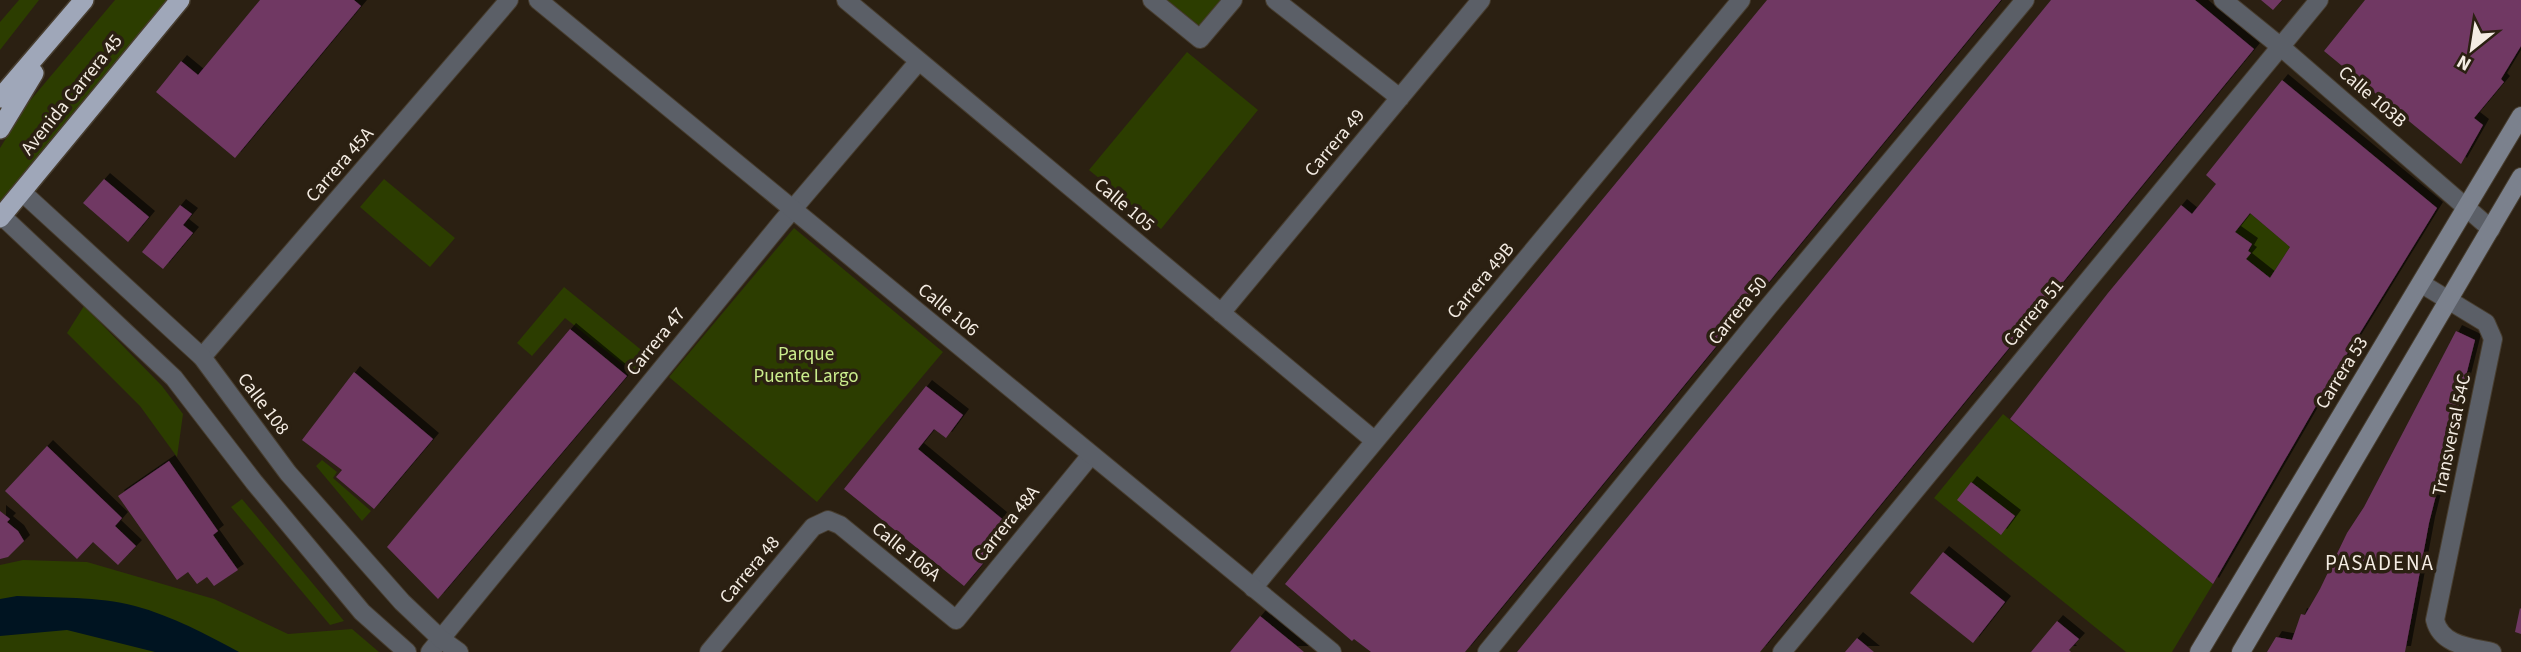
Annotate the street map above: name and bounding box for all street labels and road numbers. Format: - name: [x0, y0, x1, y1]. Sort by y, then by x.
- street label: Avenida Carrera 45: [15, 29, 129, 161]
- street label: Calle 103B: [2332, 60, 2412, 134]
- street label: Carrera 49: [1299, 103, 1371, 183]
- street label: Carrera 45A: [300, 121, 381, 208]
- street label: Calle 105: [1088, 172, 1160, 238]
- street label: Carrera 49B: [1441, 237, 1521, 325]
- street label: Carrera 50: [1702, 271, 1774, 351]
- street label: Carrera 51: [1998, 273, 2070, 353]
- street label: Calle 106: [912, 277, 984, 343]
- street label: Carrera 47: [620, 302, 692, 382]
- street label: Carrera 53: [2309, 331, 2375, 415]
- street label: Calle 108: [231, 367, 295, 441]
- street label: Transversal 54C: [2426, 371, 2478, 498]
- street label: Carrera 48A: [968, 479, 1047, 568]
- street label: Calle 106A: [866, 516, 947, 589]
- street label: Carrera 48: [714, 530, 786, 610]

